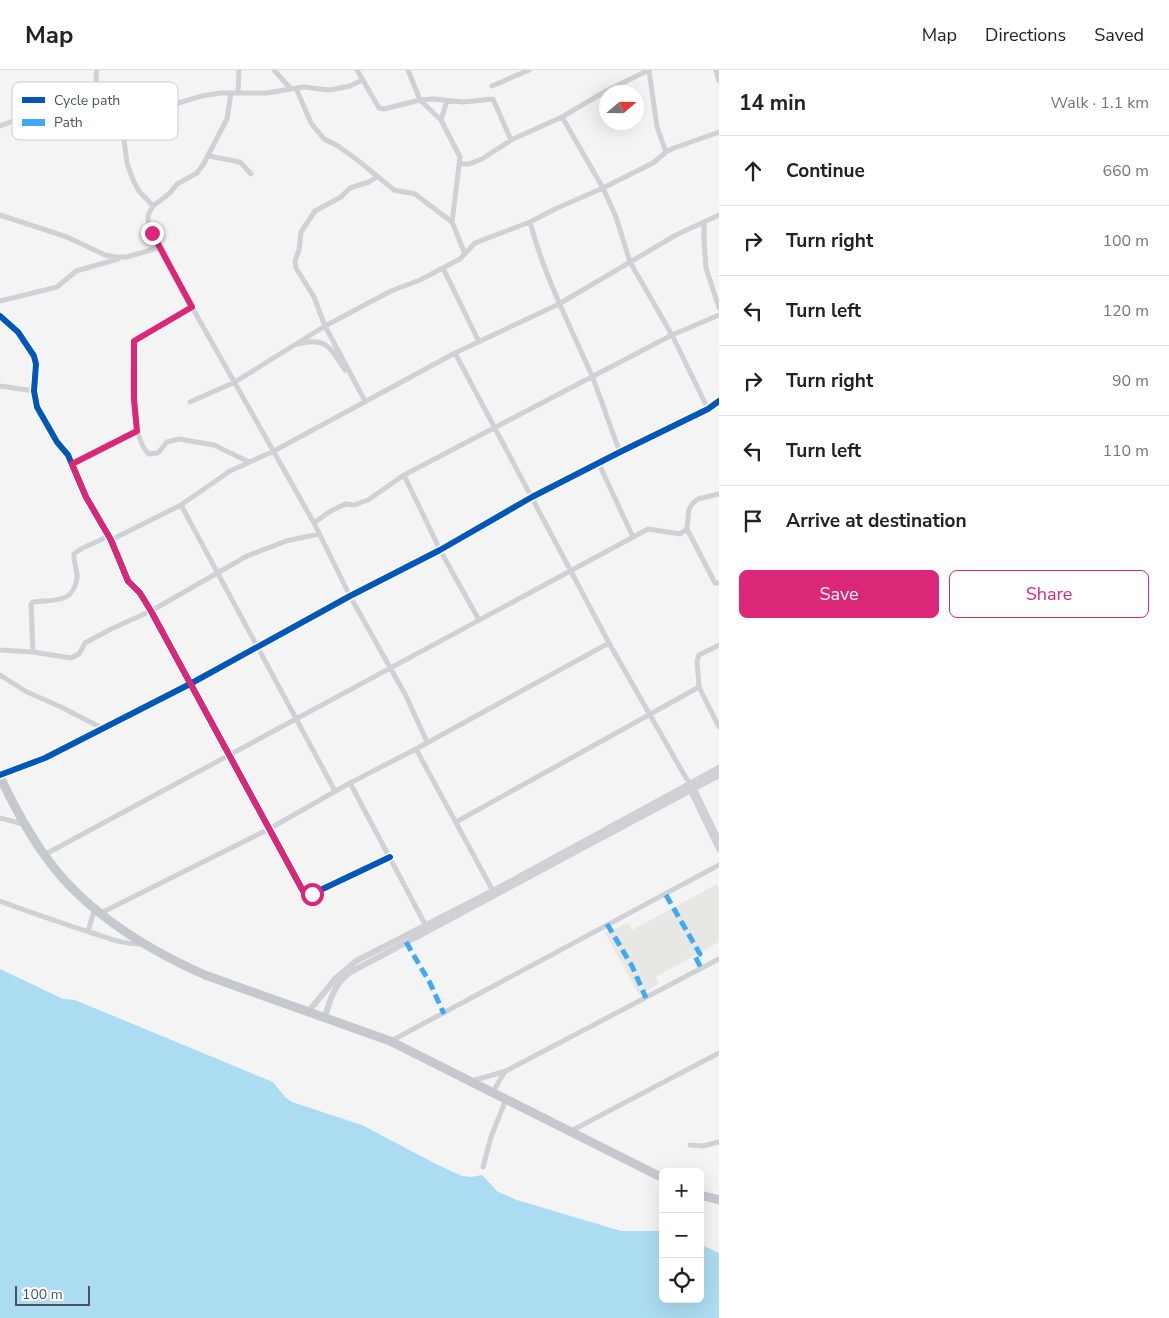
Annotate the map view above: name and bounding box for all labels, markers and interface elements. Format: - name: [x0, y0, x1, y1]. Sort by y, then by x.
- text: Map: [25, 19, 73, 51]
- text: Map: [922, 23, 957, 47]
- text: Directions: [985, 23, 1066, 47]
- text: Saved: [1094, 23, 1144, 47]
- legend: [12, 82, 178, 140]
- north arrow: [599, 85, 644, 130]
- text: 14 min: [739, 89, 806, 117]
- text: Cycle path: [54, 91, 120, 110]
- text: Walk · 1.1 km: [1051, 92, 1149, 114]
- text: Path: [54, 113, 83, 132]
- icon: ahead: [739, 157, 767, 185]
- text: Continue: [786, 158, 865, 184]
- text: 660 m: [1102, 160, 1149, 182]
- route end: [141, 222, 164, 245]
- icon: right: [739, 227, 767, 255]
- text: Turn right: [786, 228, 873, 254]
- text: 100 m: [1102, 230, 1149, 252]
- icon: left: [739, 297, 767, 325]
- text: Turn left: [786, 298, 861, 324]
- text: 120 m: [1102, 300, 1149, 322]
- icon: right: [739, 367, 767, 395]
- text: Turn right: [786, 368, 873, 394]
- text: 90 m: [1112, 370, 1149, 392]
- icon: left: [739, 437, 767, 465]
- text: Turn left: [786, 438, 861, 464]
- text: 110 m: [1102, 440, 1149, 462]
- icon: arrive: [739, 507, 767, 535]
- text: Arrive at destination: [786, 508, 967, 534]
- button: Save: [739, 570, 939, 618]
- button: Share: [949, 570, 1149, 618]
- route start: [301, 883, 324, 906]
- map controls: [659, 1168, 704, 1303]
- button: +: [659, 1168, 704, 1213]
- button: −: [659, 1213, 704, 1258]
- button: locate: [659, 1258, 704, 1303]
- scale bar: [15, 1283, 90, 1306]
- text: 100 m: [22, 1285, 63, 1304]

